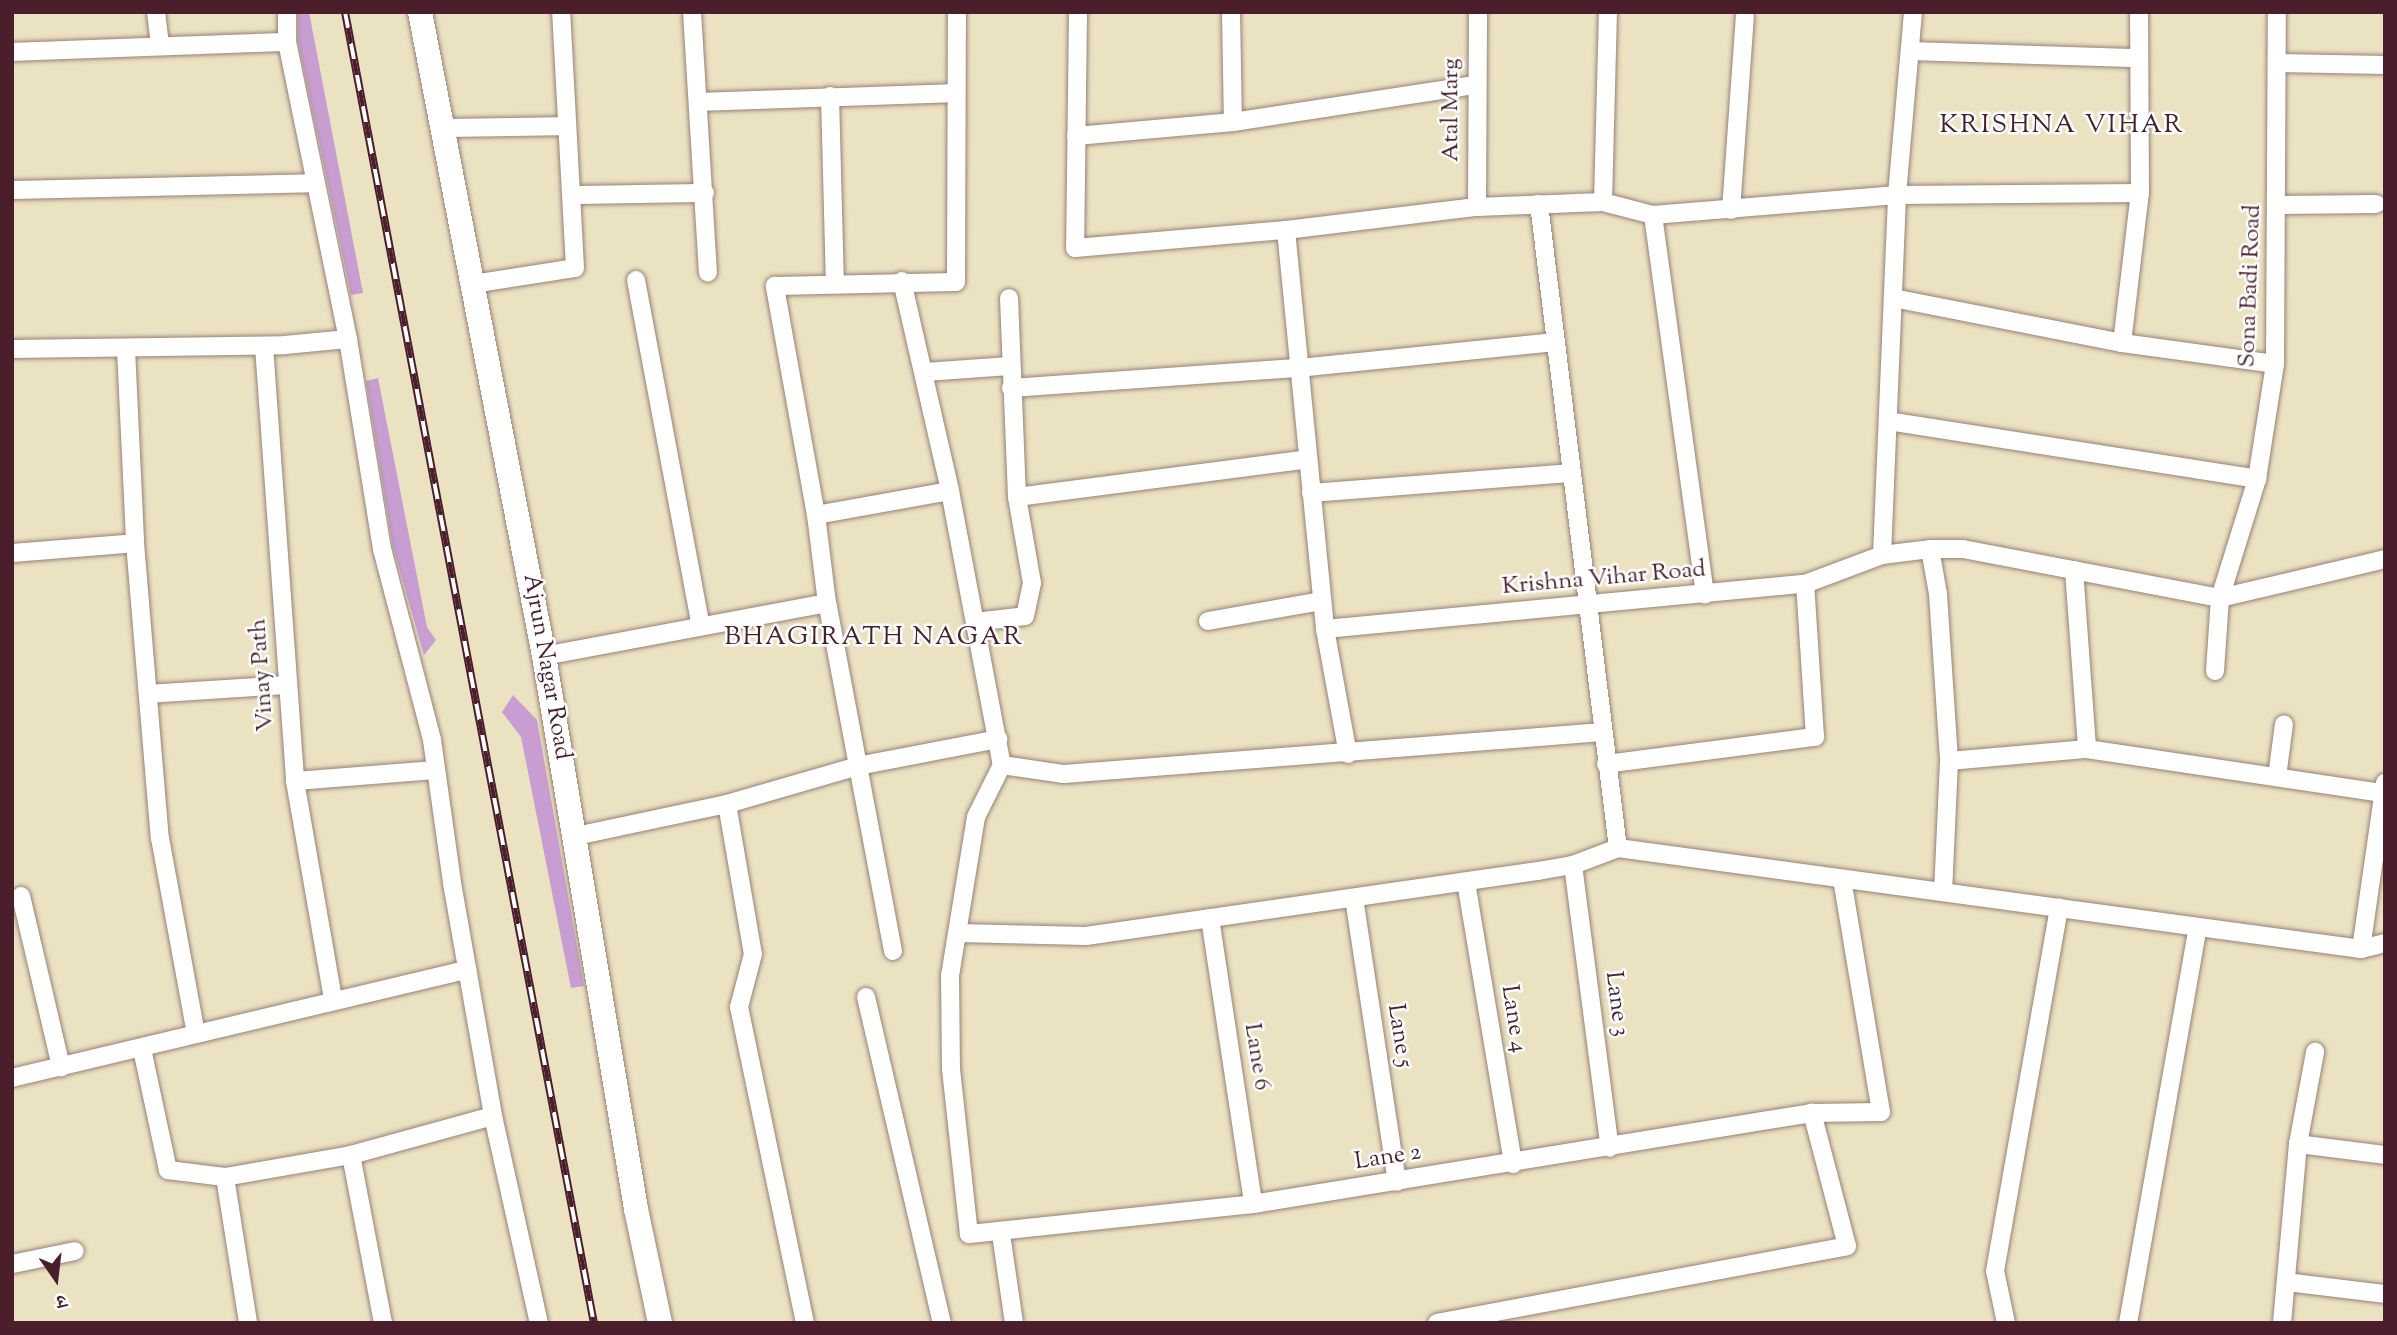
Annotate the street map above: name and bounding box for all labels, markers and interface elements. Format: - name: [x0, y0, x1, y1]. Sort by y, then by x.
- street label: Atal Marg: [1438, 58, 1466, 162]
- district label: KRISHNA VIHAR: [1941, 110, 2183, 142]
- street label: Sona Badi Road: [2234, 204, 2268, 368]
- street label: Krishna Vihar Road: [1501, 556, 1707, 602]
- street label: Ajrun Nagar Road: [515, 572, 577, 762]
- street label: Vinay Path: [245, 618, 281, 732]
- district label: BHAGIRATH NAGAR: [726, 622, 1022, 654]
- street label: Lane 3: [1598, 970, 1634, 1038]
- street label: Lane 4: [1493, 983, 1533, 1055]
- street label: Lane 5: [1380, 1002, 1418, 1070]
- street label: Lane 6: [1236, 1021, 1276, 1093]
- street label: Lane 2: [1353, 1139, 1423, 1177]
- north arrow: [21, 1244, 91, 1314]
- text: उ: [53, 1286, 69, 1314]

